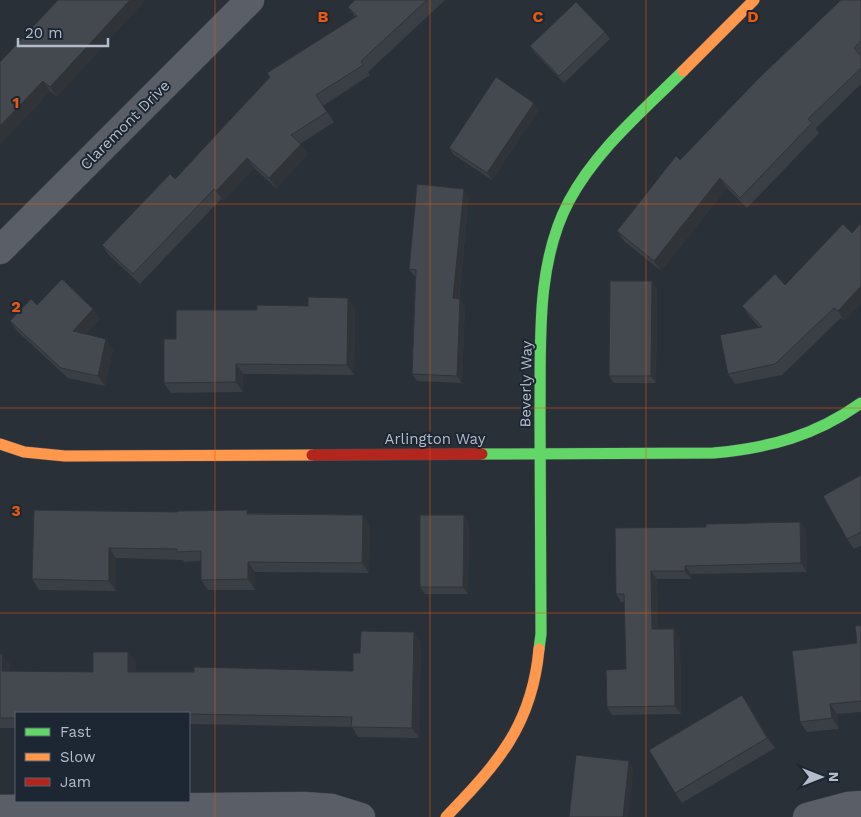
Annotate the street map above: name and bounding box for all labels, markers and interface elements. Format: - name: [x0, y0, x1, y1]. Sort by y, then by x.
- text: B: [318, 7, 329, 26]
- text: C: [533, 7, 544, 26]
- text: D: [747, 7, 759, 26]
- scale bar: [18, 15, 108, 47]
- text: 20 m: [25, 24, 63, 42]
- street label: Claremont Drive: [77, 77, 173, 173]
- text: 1: [13, 93, 19, 112]
- text: 2: [11, 297, 21, 316]
- street label: Beverly Way: [516, 340, 536, 428]
- street label: Arlington Way: [385, 430, 486, 448]
- text: 3: [11, 501, 21, 520]
- legend: [15, 712, 190, 802]
- text: Fast: [60, 723, 92, 741]
- text: Slow: [60, 748, 96, 766]
- north arrow: [796, 752, 846, 802]
- text: N: [826, 772, 842, 782]
- text: Jam: [60, 773, 91, 791]

